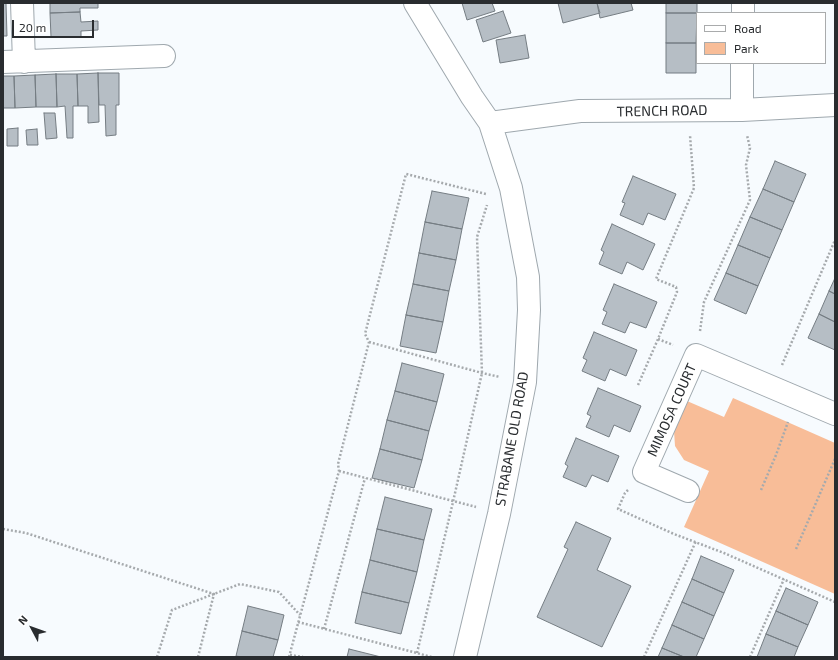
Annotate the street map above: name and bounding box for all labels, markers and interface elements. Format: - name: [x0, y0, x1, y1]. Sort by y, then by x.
- scale bar: [14, 12, 96, 38]
- legend: [696, 12, 826, 64]
- text: 20 m: [19, 20, 46, 34]
- text: Road: [734, 21, 762, 35]
- text: Park: [734, 41, 759, 55]
- street label: TRENCH ROAD: [616, 102, 708, 120]
- street label: MIMOSA COURT: [644, 361, 700, 459]
- street label: STRABANE OLD ROAD: [492, 370, 532, 508]
- north arrow: [12, 608, 52, 648]
- text: N: [15, 613, 30, 627]

